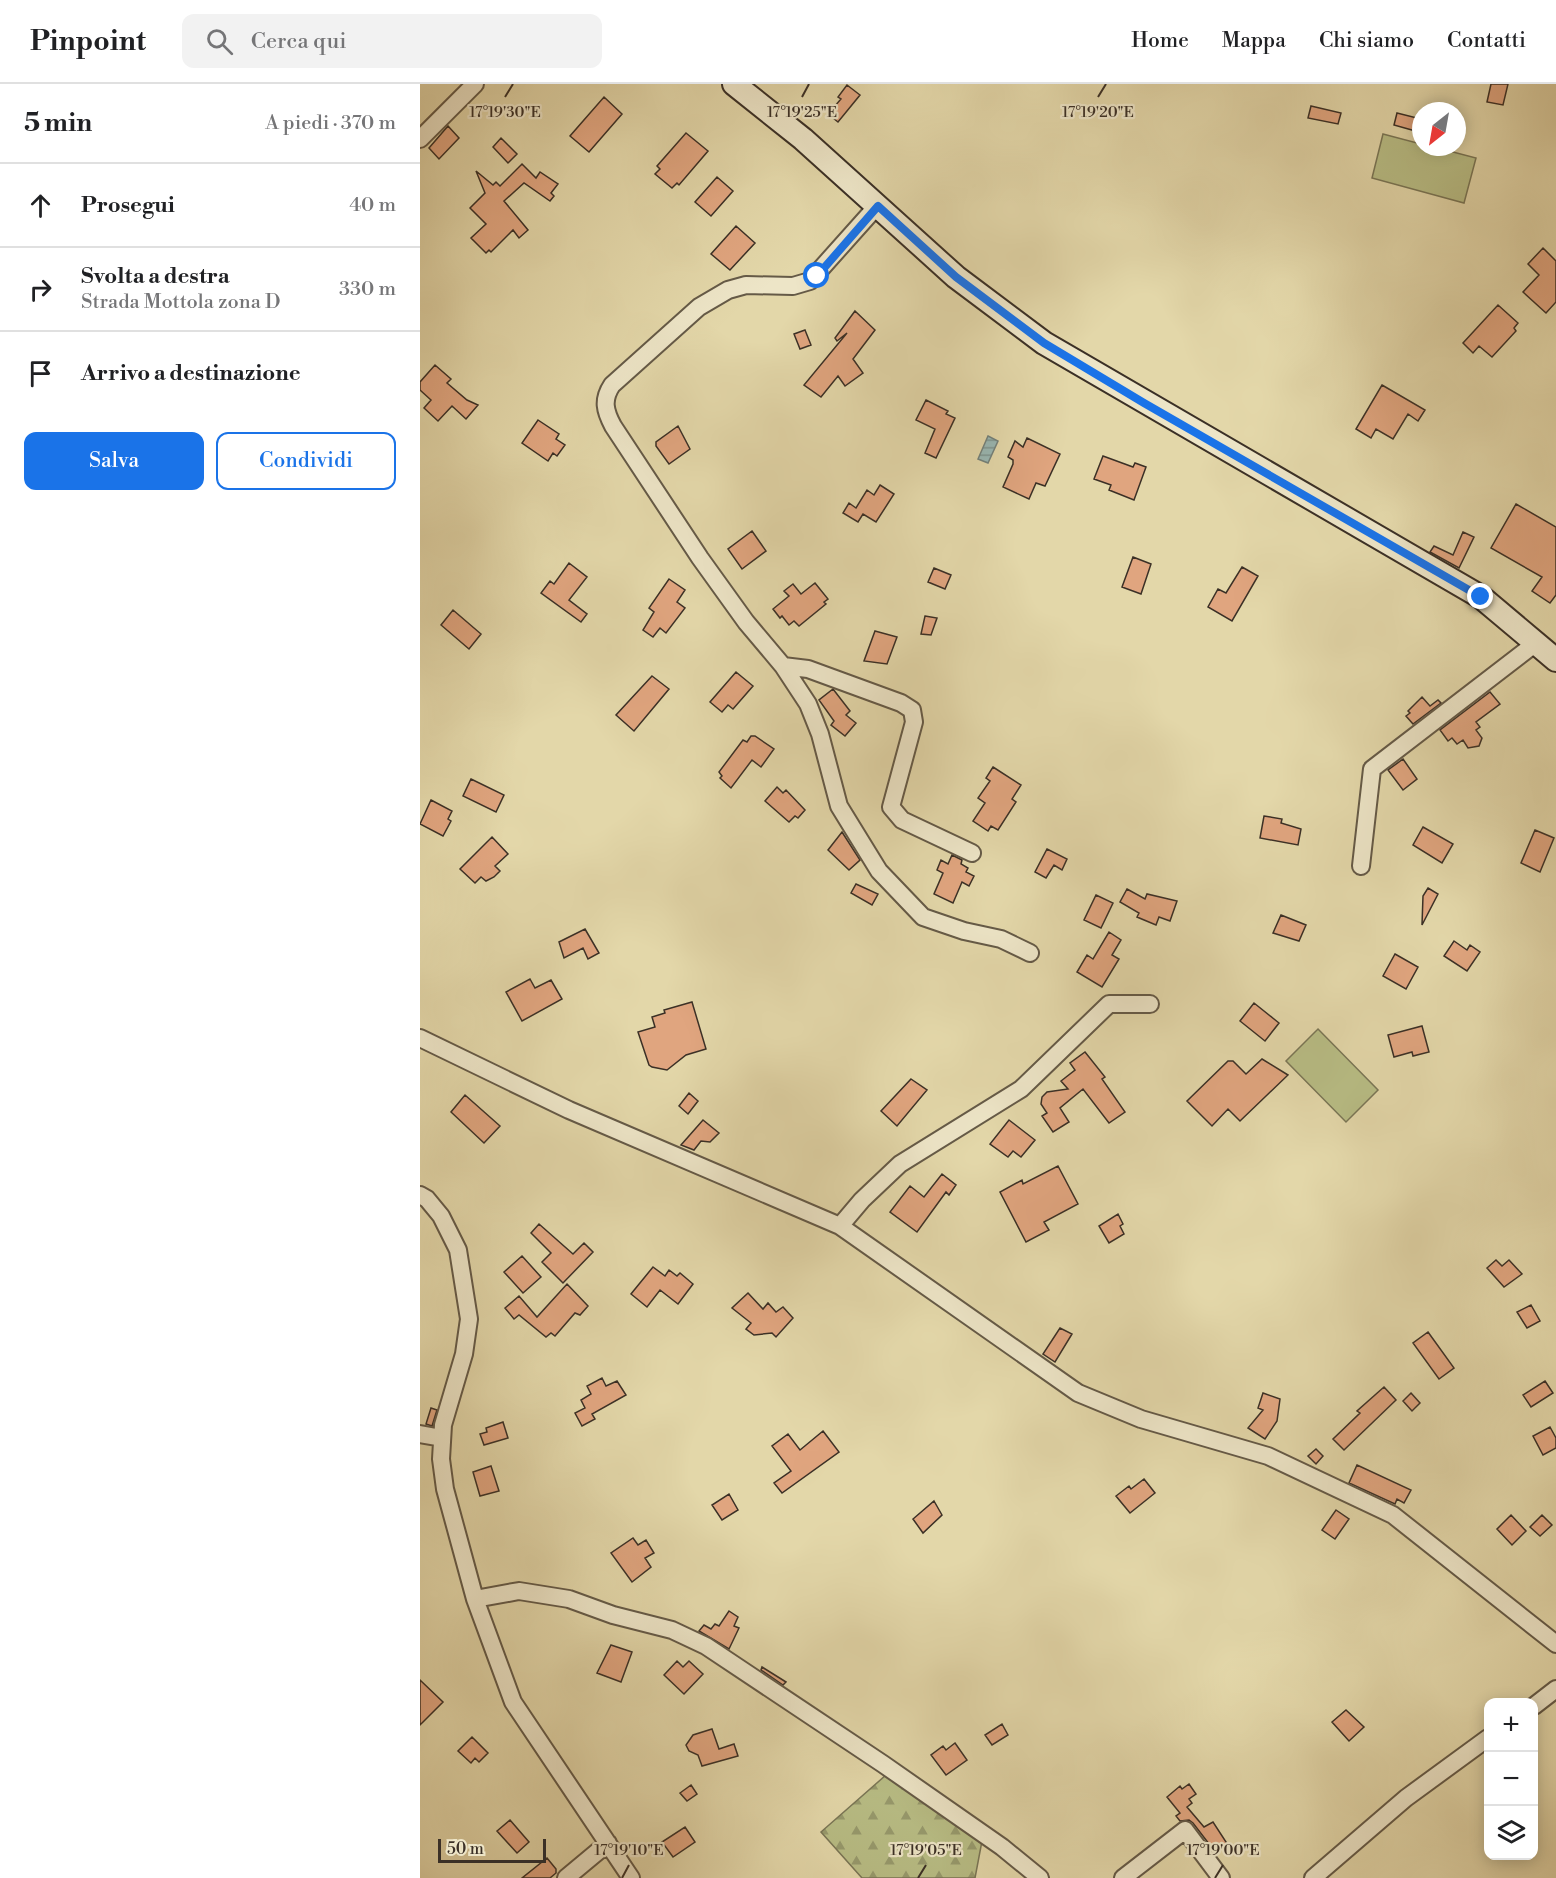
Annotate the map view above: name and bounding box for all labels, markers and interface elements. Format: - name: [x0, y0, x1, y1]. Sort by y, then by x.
- search box: [182, 14, 602, 68]
- text: Pinpoint: [30, 24, 146, 59]
- icon: search: [203, 25, 236, 58]
- text: Cerca qui: [251, 28, 346, 55]
- text: Home: [1131, 28, 1189, 54]
- text: Mappa: [1222, 28, 1286, 54]
- text: Chi siamo: [1319, 28, 1414, 54]
- text: Contatti: [1447, 28, 1526, 54]
- north arrow: [1412, 102, 1466, 156]
- text: 17°19'30"E: [469, 103, 541, 122]
- text: 17°19'25"E: [767, 103, 837, 122]
- text: 17°19'20"E: [1062, 103, 1134, 122]
- text: 5 min: [24, 107, 92, 139]
- text: A piedi · 370 m: [265, 111, 396, 136]
- icon: ahead: [24, 189, 57, 222]
- text: Prosegui: [81, 192, 175, 219]
- text: 40 m: [349, 193, 396, 218]
- route start: [803, 262, 829, 288]
- text: Svolta a destra: [81, 263, 230, 290]
- icon: right: [24, 273, 57, 306]
- text: 330 m: [339, 277, 396, 302]
- text: Strada Mottola zona D: [81, 290, 280, 315]
- icon: arrive: [24, 357, 57, 390]
- text: Arrivo a destinazione: [81, 360, 301, 387]
- button: Salva: [24, 432, 204, 490]
- button: Condividi: [216, 432, 396, 490]
- route end: [1467, 583, 1493, 609]
- map controls: [1484, 1698, 1538, 1860]
- button: +: [1484, 1698, 1538, 1752]
- button: −: [1484, 1752, 1538, 1806]
- button: layers: [1484, 1806, 1538, 1860]
- scale bar: [438, 1836, 546, 1864]
- text: 50 m: [447, 1839, 484, 1859]
- text: 17°19'10"E: [594, 1841, 664, 1860]
- text: 17°19'05"E: [890, 1841, 962, 1860]
- text: 17°19'00"E: [1186, 1841, 1260, 1860]

